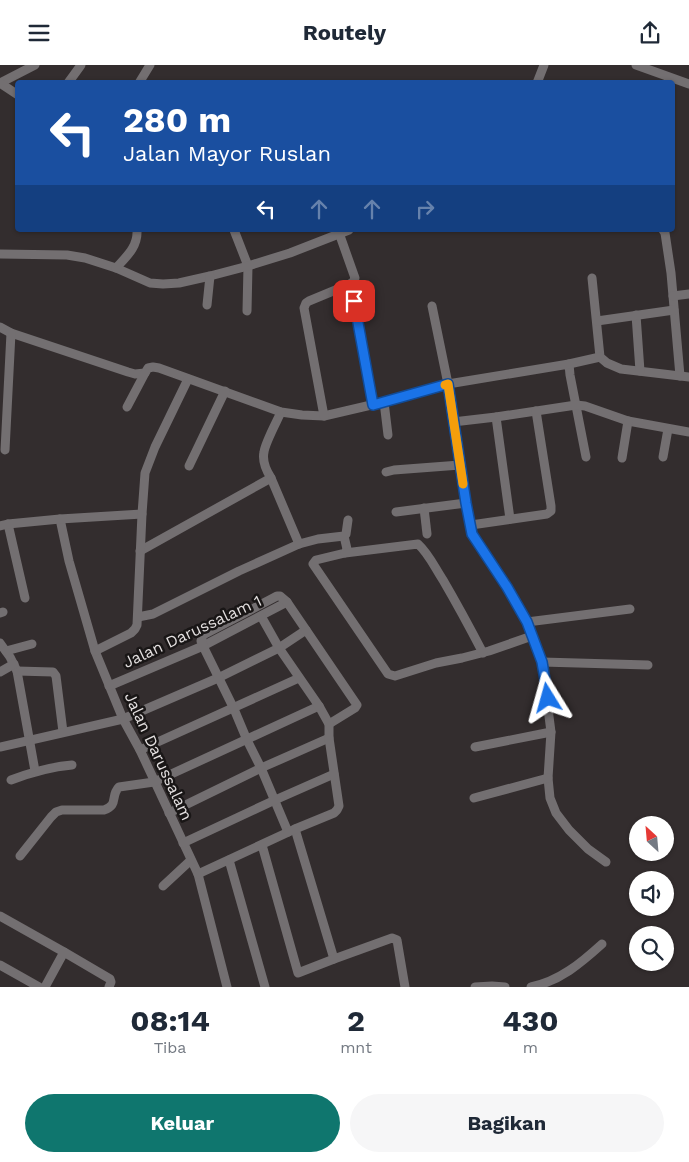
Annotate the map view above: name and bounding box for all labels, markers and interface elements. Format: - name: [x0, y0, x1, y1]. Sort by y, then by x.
- icon: menu: [25, 19, 53, 47]
- icon: share: [636, 19, 664, 47]
- text: Routely: [303, 20, 386, 45]
- text: 280 m: [123, 99, 231, 141]
- icon: left: [40, 100, 105, 165]
- text: Jalan Mayor Ruslan: [123, 141, 331, 166]
- icon: left: [252, 195, 280, 223]
- icon: ahead: [305, 195, 333, 223]
- icon: ahead: [358, 195, 386, 223]
- icon: right: [411, 195, 439, 223]
- pin: [333, 280, 375, 322]
- icon: arrive: [340, 287, 368, 315]
- street label: Jalan Darussalam 1: [120, 591, 264, 672]
- position arrow: [521, 671, 573, 723]
- street label: Jalan Darussalam: [121, 689, 197, 823]
- north arrow: [629, 816, 674, 861]
- map controls: [629, 816, 674, 971]
- button: sound: [629, 871, 674, 916]
- button: search: [629, 926, 674, 971]
- text: 08:14: [130, 1003, 210, 1038]
- text: 2: [347, 1003, 365, 1038]
- text: 430: [502, 1003, 559, 1038]
- text: Tiba: [154, 1038, 186, 1057]
- text: mnt: [340, 1038, 372, 1057]
- text: m: [523, 1038, 538, 1057]
- button: Keluar: [25, 1094, 340, 1152]
- button: Bagikan: [350, 1094, 664, 1152]

